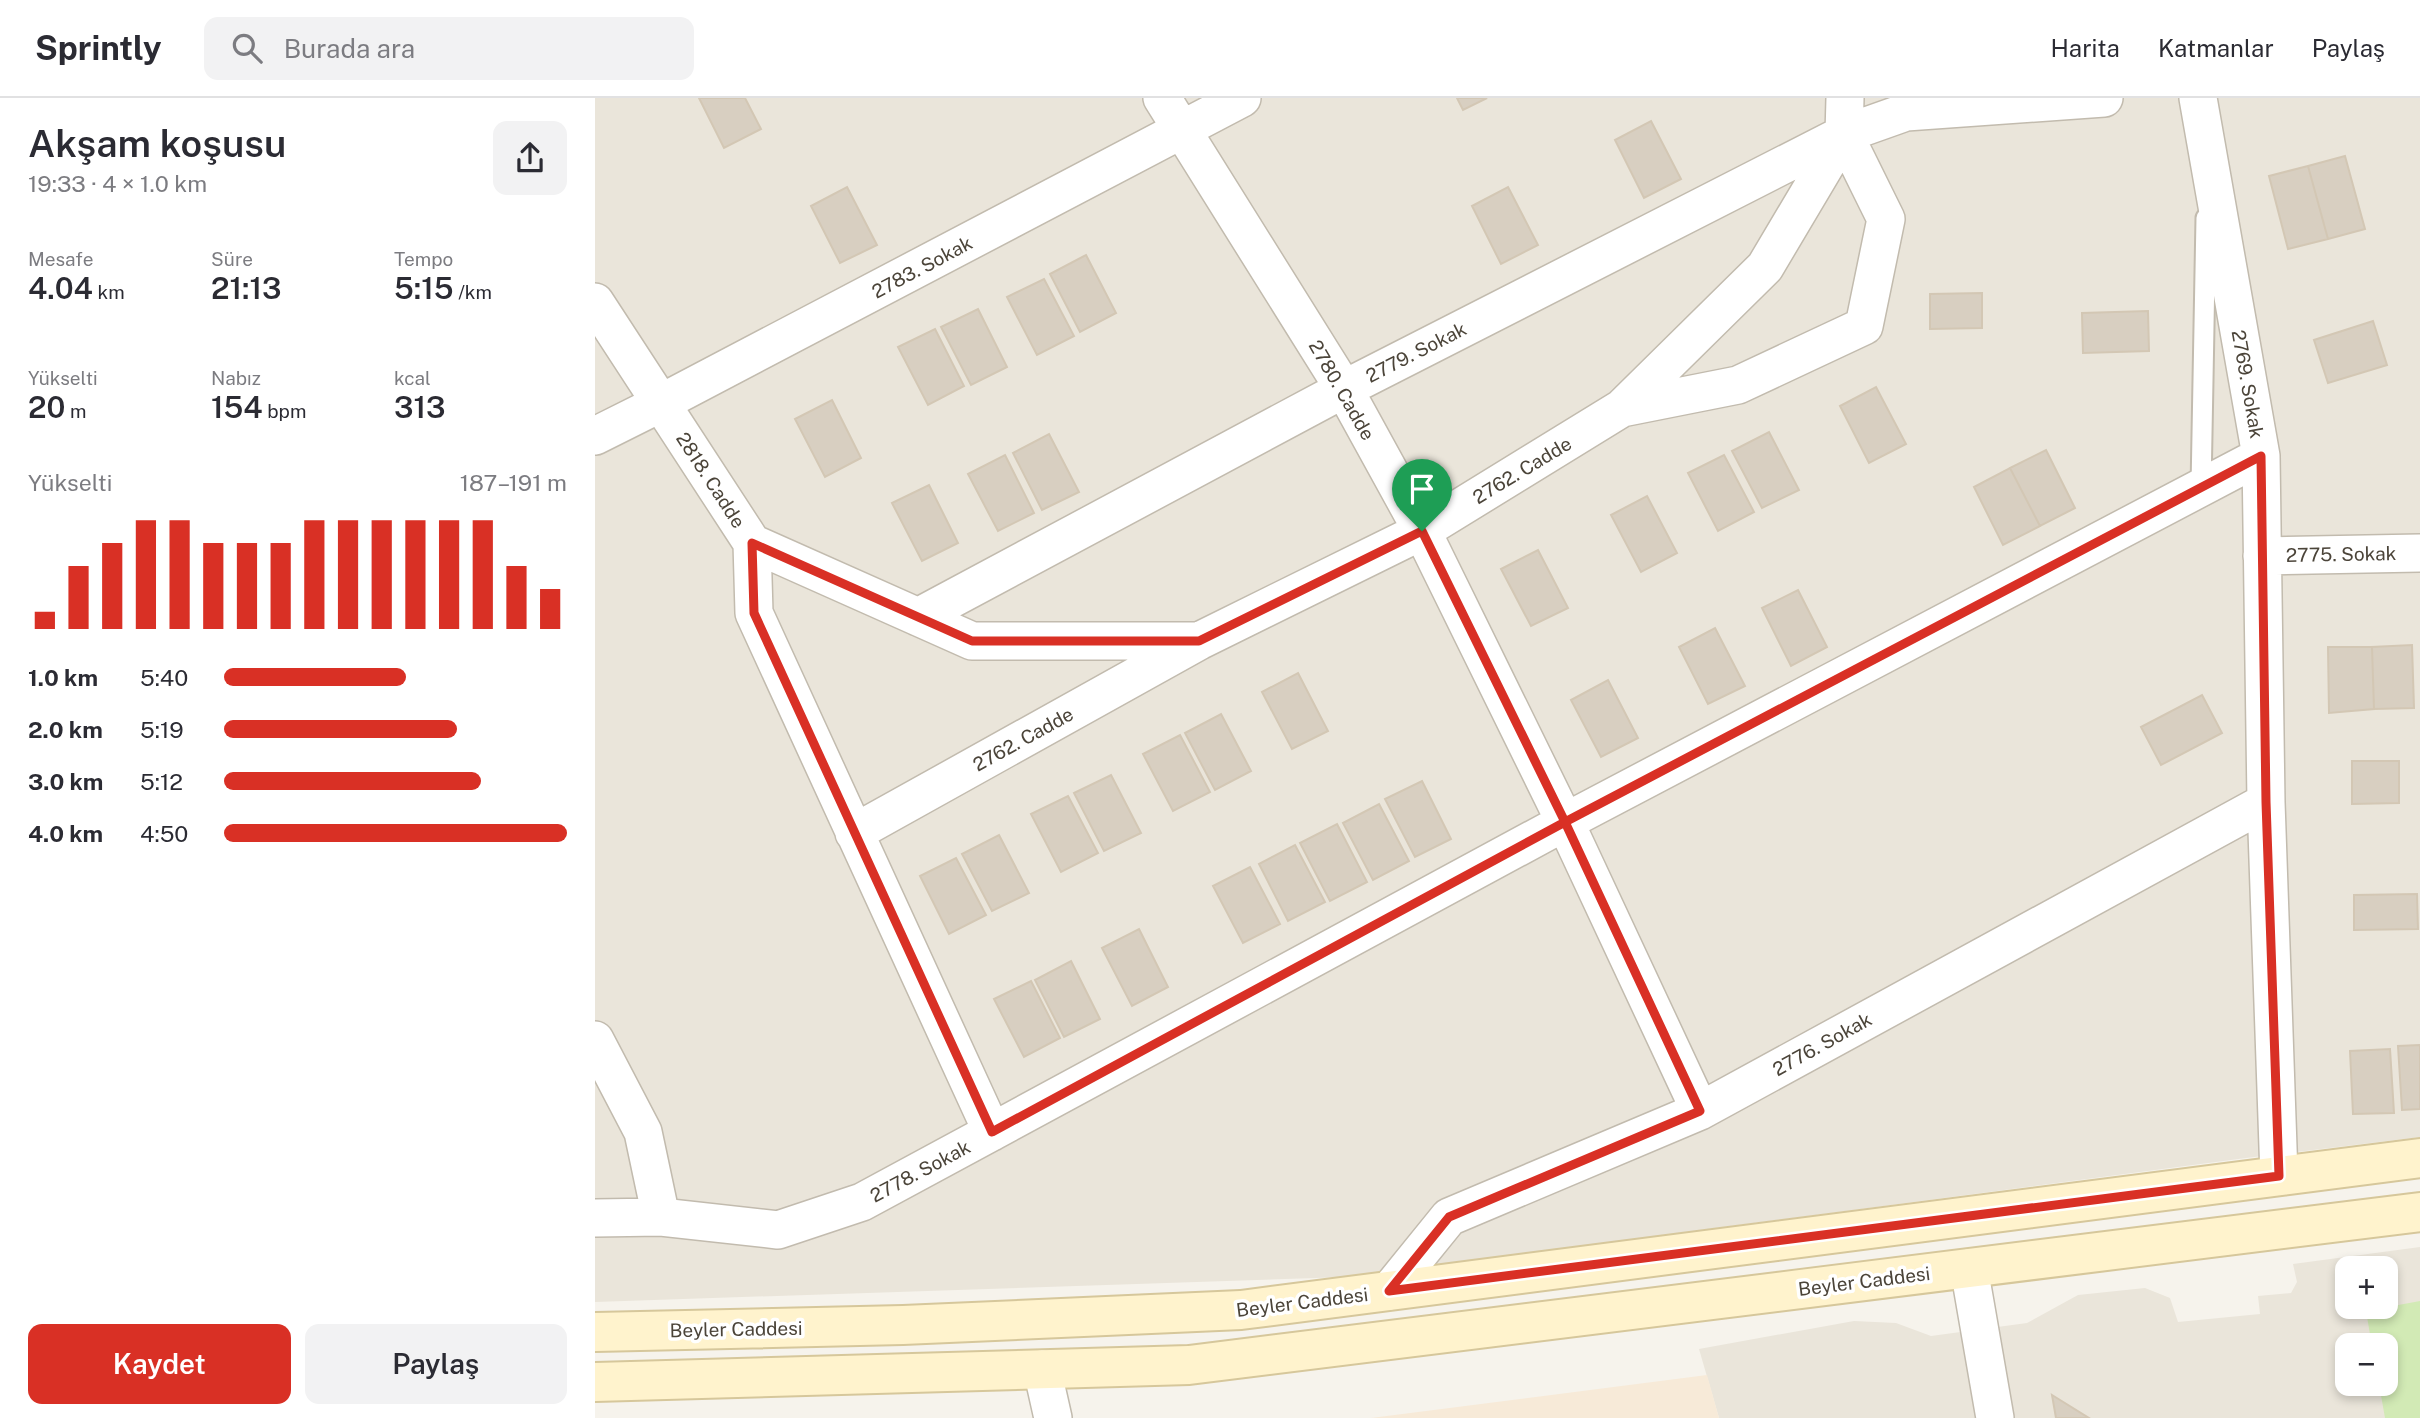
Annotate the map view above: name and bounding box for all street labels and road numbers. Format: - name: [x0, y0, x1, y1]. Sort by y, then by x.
- street label: 2783. Sokak: [868, 231, 976, 303]
- street label: 2779. Sokak: [1362, 317, 1470, 387]
- street label: 2769. Sokak: [2228, 328, 2268, 440]
- street label: 2780. Cadde: [1305, 336, 1379, 444]
- street label: 2818. Cadde: [672, 428, 750, 532]
- street label: 2762. Cadde: [1469, 432, 1575, 508]
- street label: 2775. Sokak: [2286, 542, 2397, 566]
- street label: 2762. Cadde: [969, 702, 1077, 776]
- street label: 2776. Sokak: [1769, 1008, 1876, 1080]
- street label: 2778. Sokak: [866, 1135, 974, 1207]
- street label: Beyler Caddesi: [1797, 1262, 1931, 1300]
- street label: Beyler Caddesi: [1235, 1283, 1369, 1321]
- street label: Beyler Caddesi: [669, 1317, 803, 1341]

